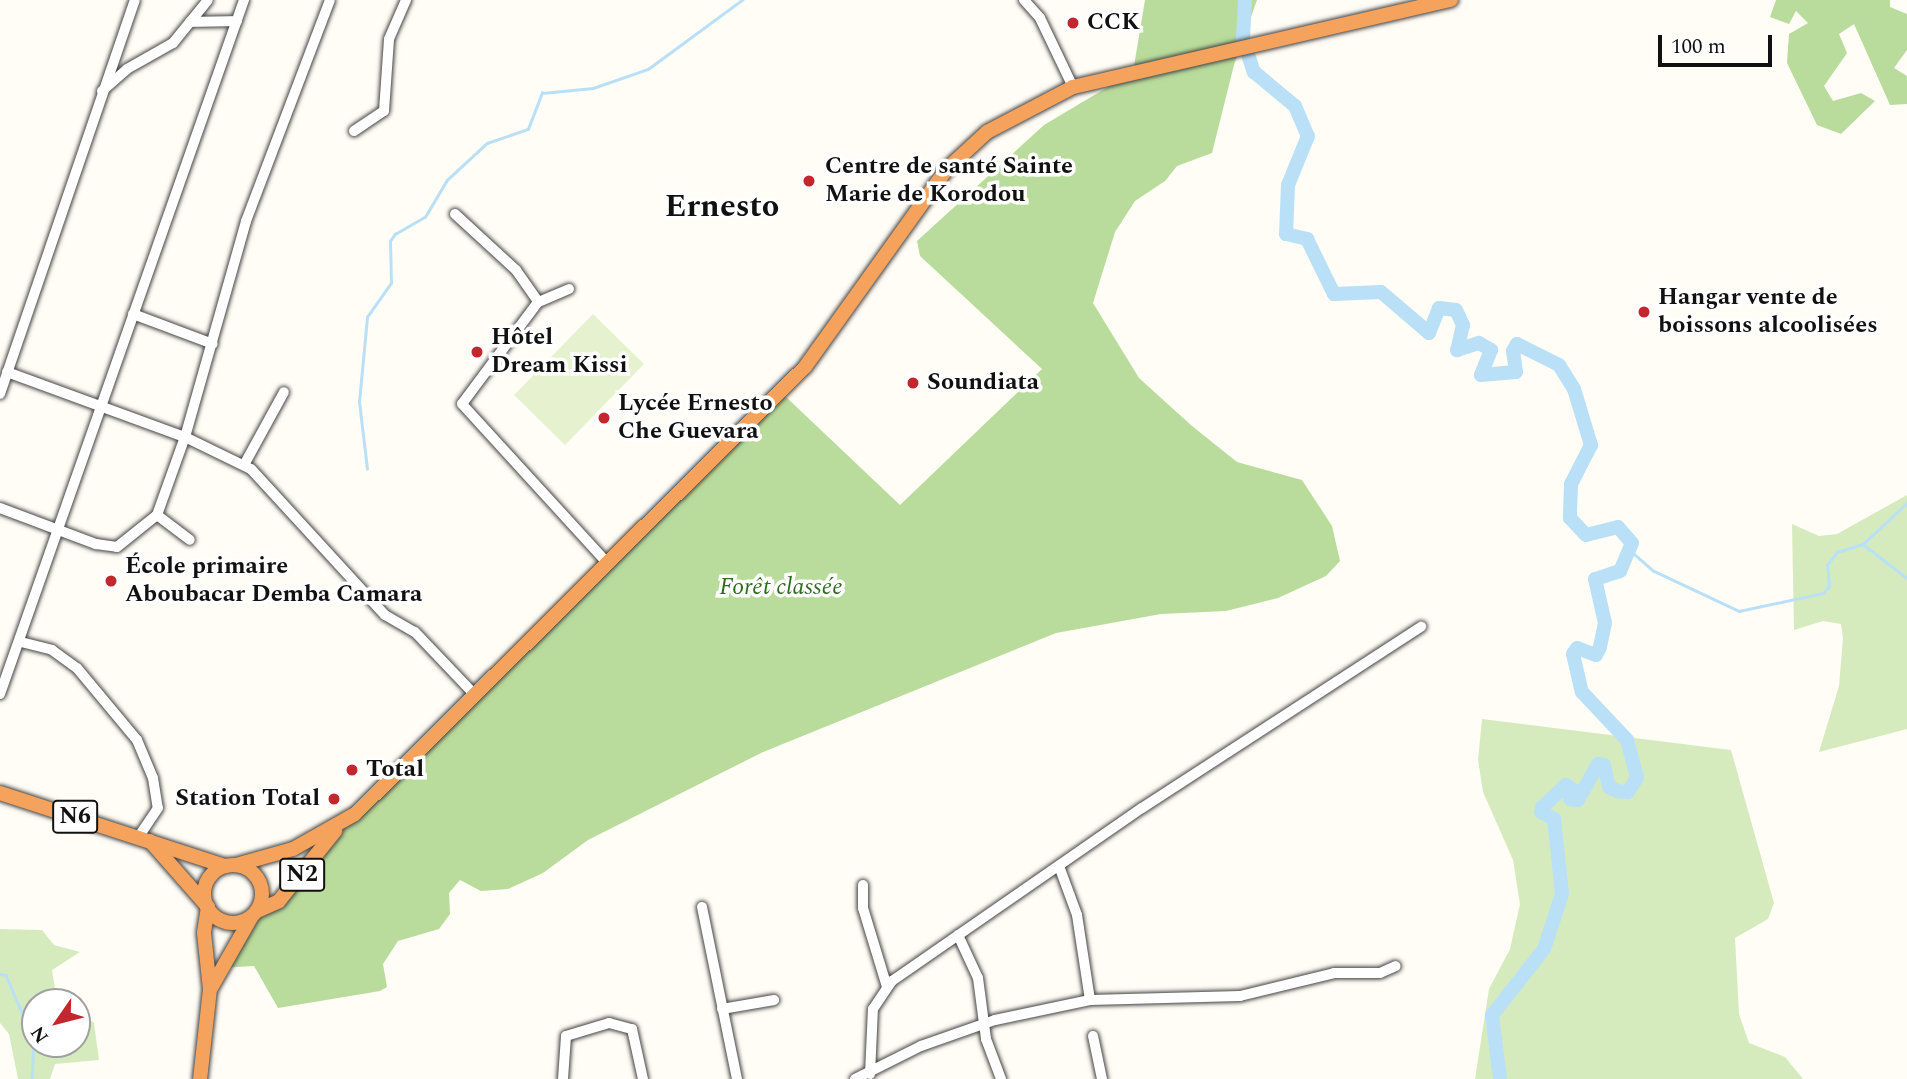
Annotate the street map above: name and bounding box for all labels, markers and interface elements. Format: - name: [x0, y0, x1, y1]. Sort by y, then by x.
- place label: CCK: [1087, 9, 1140, 37]
- marker: CCK: [1065, 15, 1081, 31]
- scale bar: [1662, 21, 1776, 65]
- text: 100 m: [1671, 31, 1726, 63]
- place label: Centre de santé Sainte Marie de Korodou: [825, 153, 1073, 209]
- marker: Centre de santé Sainte Marie de Korodou: [799, 171, 819, 191]
- district label: Ernesto: [665, 188, 779, 226]
- place label: Hangar vente de boissons alcoolisées: [1658, 284, 1878, 340]
- marker: Hangar vente de boissons alcoolisées: [1636, 304, 1652, 320]
- place label: Hôtel Dream Kissi: [491, 324, 627, 380]
- marker: Hôtel Dream Kissi: [469, 344, 485, 360]
- place label: Soundiata: [927, 369, 1039, 397]
- marker: Soundiata: [905, 375, 921, 391]
- place label: Lycée Ernesto Che Guevara: [618, 390, 773, 446]
- marker: Lycée Ernesto Che Guevara: [596, 410, 612, 426]
- place label: École primaire Aboubacar Demba Camara: [125, 553, 422, 609]
- marker: École primaire Aboubacar Demba Camara: [103, 573, 119, 589]
- park label: Forêt classée: [719, 574, 843, 602]
- place label: Total: [366, 756, 424, 784]
- marker: Total: [344, 762, 360, 778]
- place label: Station Total: [175, 785, 320, 813]
- marker: Station Total: [326, 791, 342, 807]
- road number: N6: [50, 797, 100, 836]
- road number: N2: [278, 856, 326, 894]
- north arrow: [21, 988, 91, 1058]
- text: N: [24, 1020, 56, 1049]

